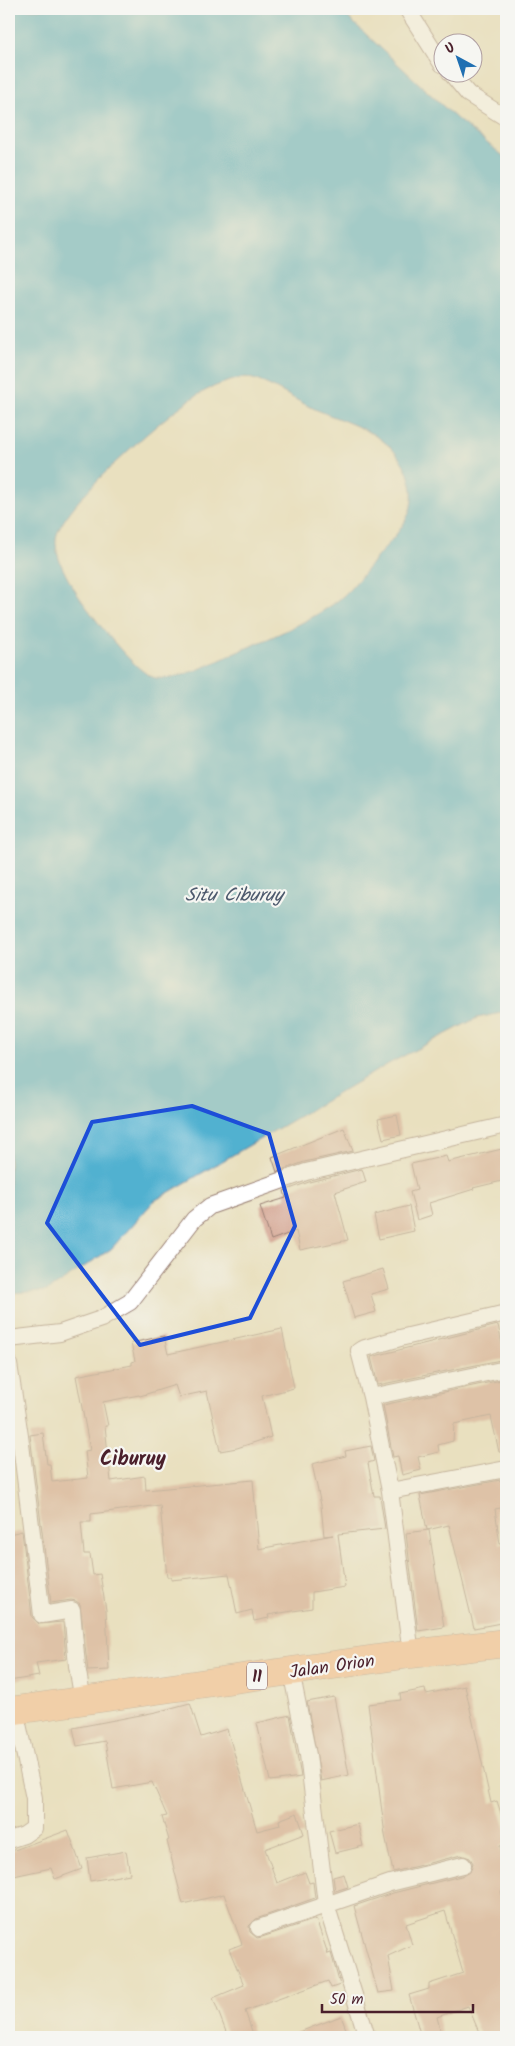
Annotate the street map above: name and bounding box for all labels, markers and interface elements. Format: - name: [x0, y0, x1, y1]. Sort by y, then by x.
- north arrow: [432, 32, 482, 82]
- text: U: [440, 37, 461, 60]
- water label: Situ Ciburuy: [185, 881, 286, 911]
- district label: Ciburuy: [100, 1444, 167, 1476]
- street label: Jalan Orion: [288, 1647, 377, 1688]
- road number: 11: [247, 1662, 267, 1690]
- scale bar: [322, 1981, 474, 2013]
- text: 50 m: [330, 1988, 364, 2012]

